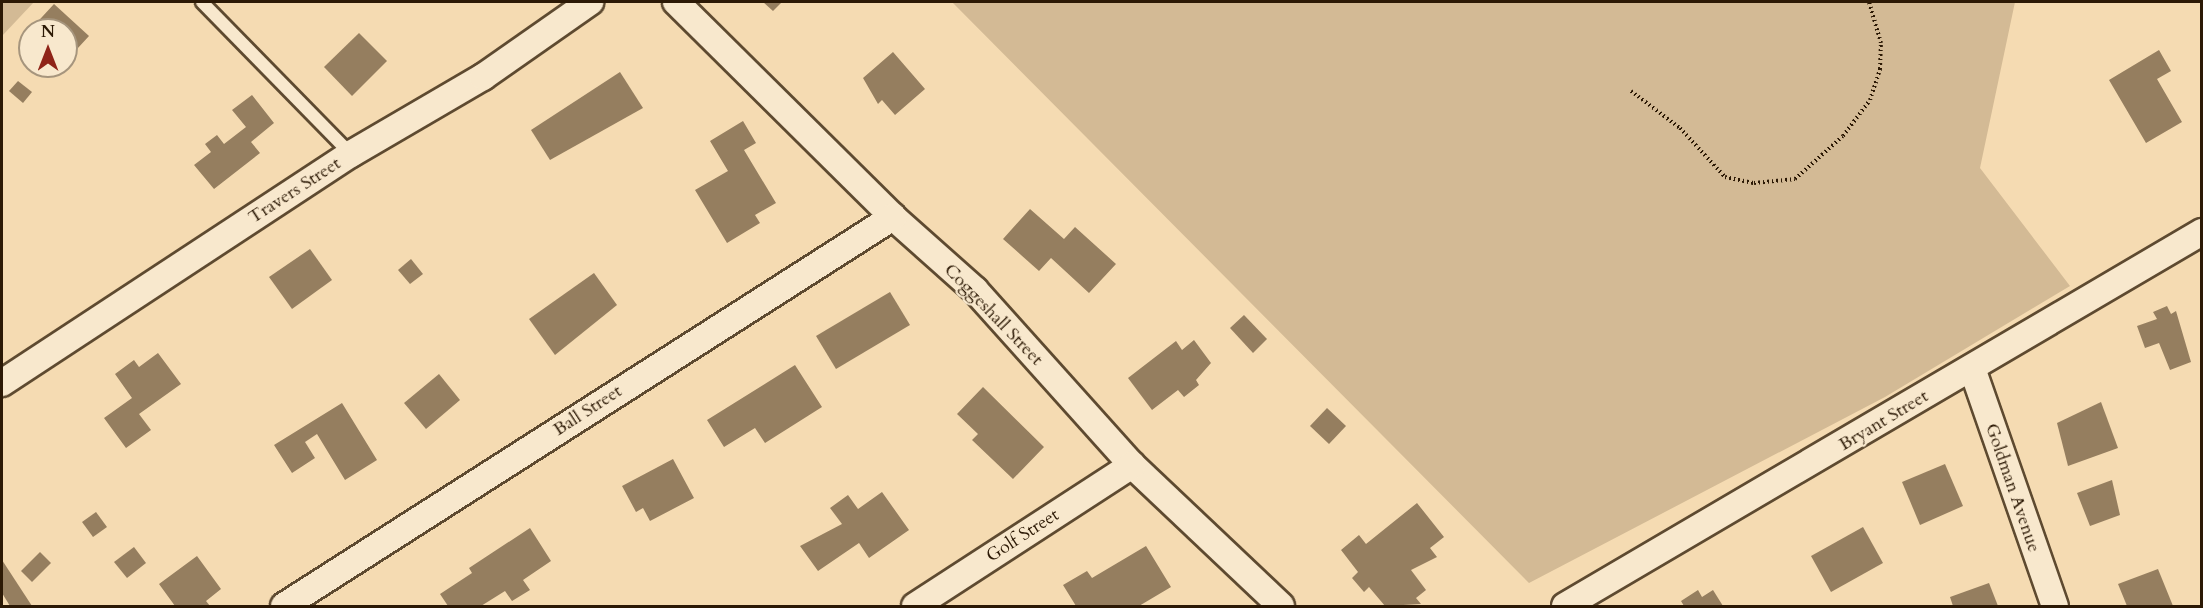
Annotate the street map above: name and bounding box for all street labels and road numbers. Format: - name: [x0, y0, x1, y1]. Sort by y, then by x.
- street label: Travers Street: [245, 153, 345, 229]
- street label: Coggeshall Street: [939, 260, 1047, 370]
- street label: Ball Street: [550, 381, 626, 441]
- street label: Bryant Street: [1836, 386, 1932, 456]
- street label: Goldman Avenue: [1980, 421, 2044, 555]
- street label: Golf Street: [983, 505, 1063, 567]

